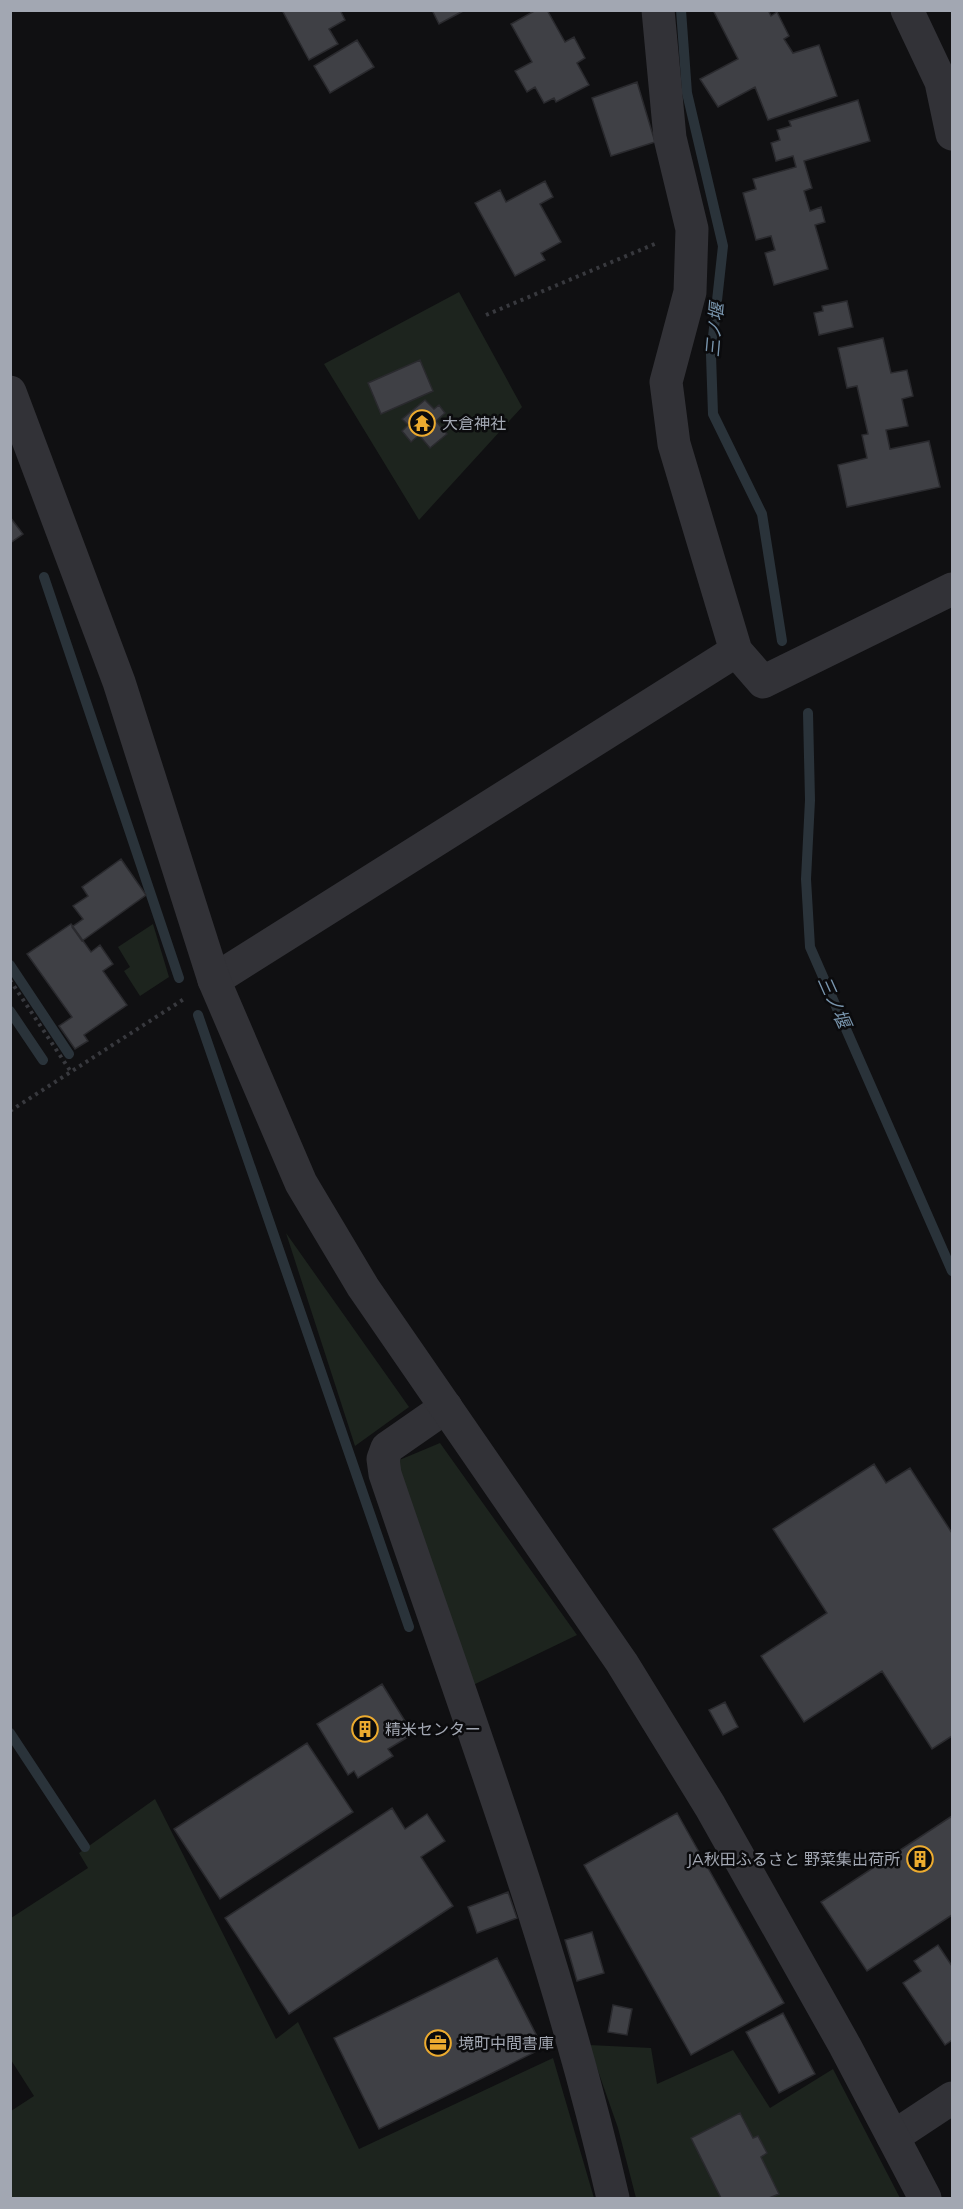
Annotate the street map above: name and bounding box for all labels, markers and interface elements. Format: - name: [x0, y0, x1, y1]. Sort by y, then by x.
- water label: 三ノ堰: [701, 299, 729, 358]
- temple icon: 大倉神社: [407, 408, 437, 438]
- place label: 大倉神社: [442, 413, 506, 433]
- water label: 三ノ堰: [813, 972, 857, 1034]
- building icon: 精米センター: [350, 1714, 380, 1744]
- place label: 精米センター: [385, 1719, 481, 1739]
- building icon: JA秋田ふるさと 野菜集出荷所: [905, 1844, 935, 1874]
- place label: JA秋田ふるさと 野菜集出荷所: [687, 1849, 900, 1869]
- office icon: 境町中間書庫: [423, 2028, 453, 2058]
- place label: 境町中間書庫: [458, 2033, 554, 2053]

